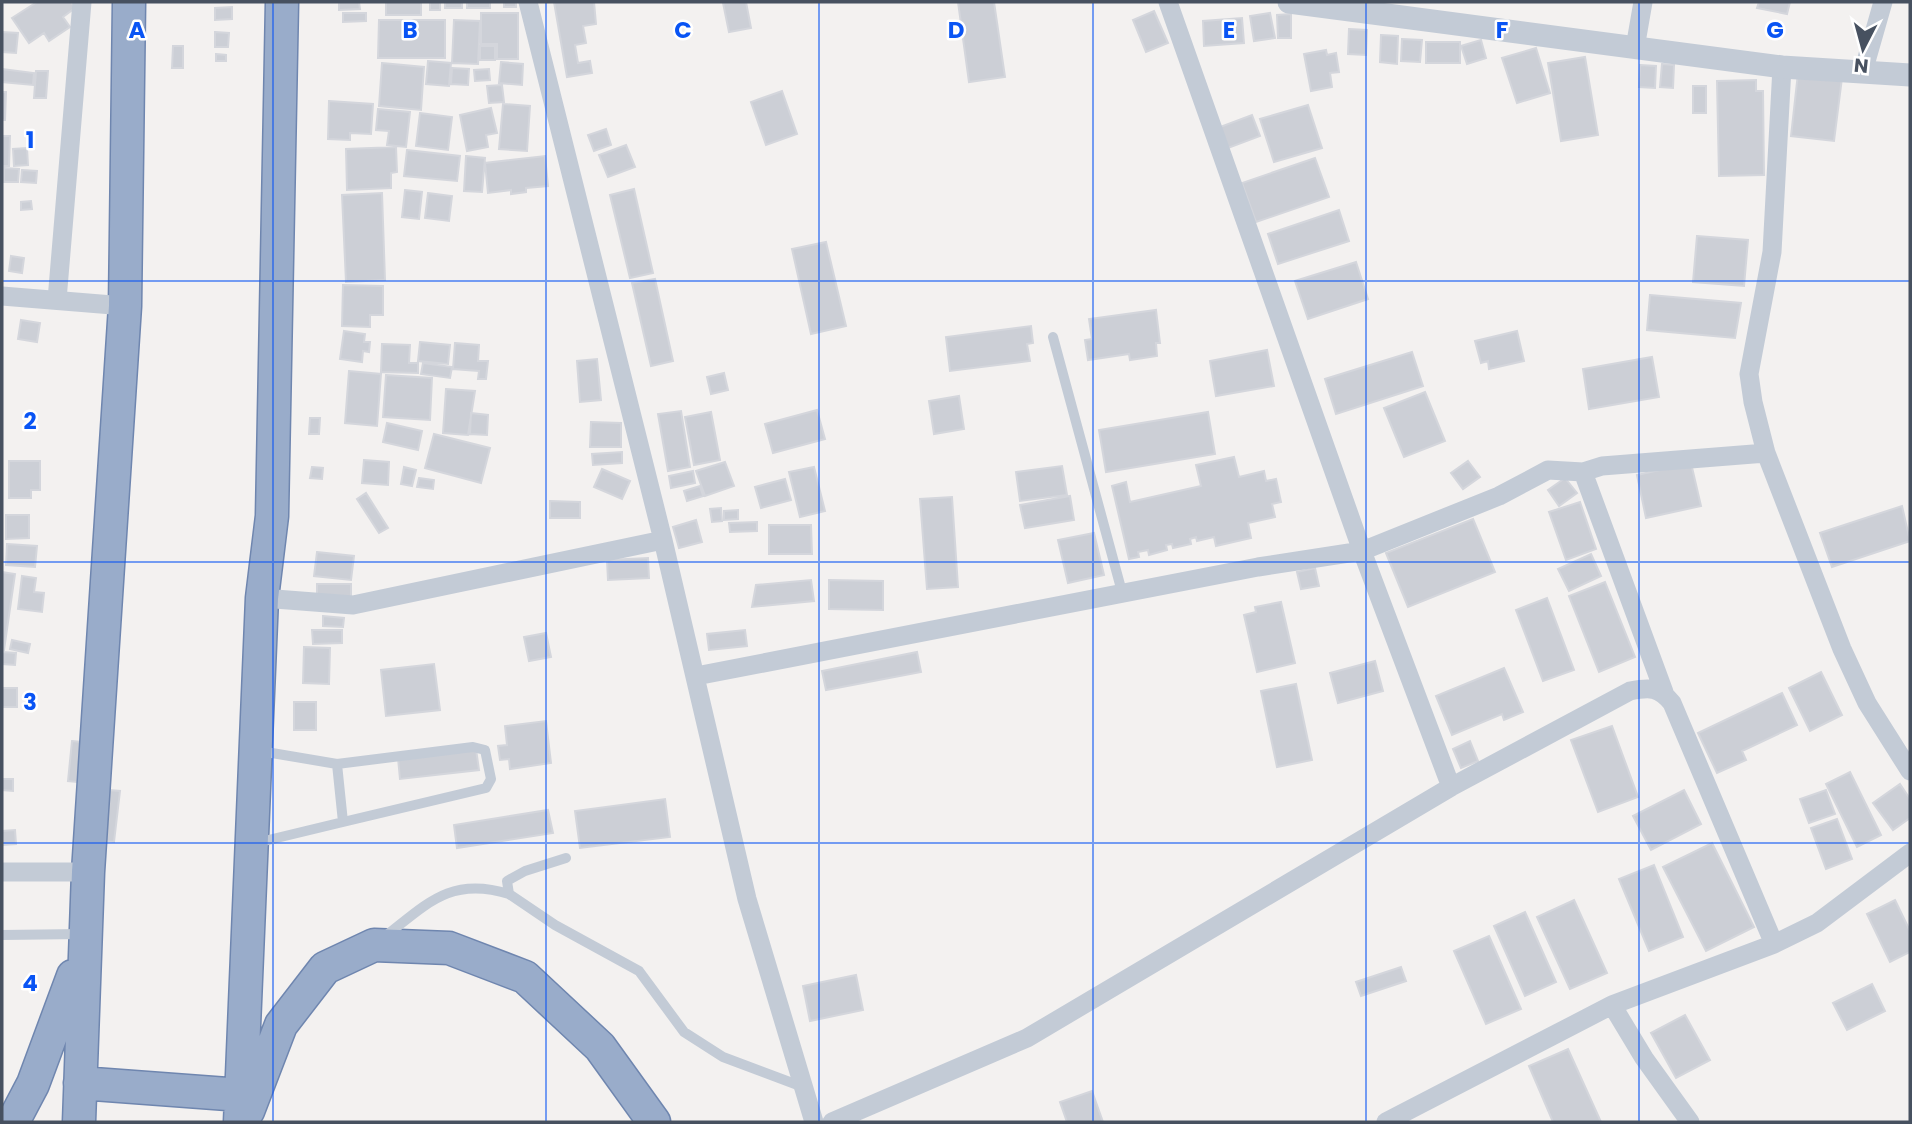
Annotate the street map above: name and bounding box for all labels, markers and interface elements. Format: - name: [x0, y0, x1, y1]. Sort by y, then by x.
- text: A: [129, 14, 146, 46]
- text: B: [402, 14, 418, 46]
- text: C: [674, 14, 692, 46]
- text: D: [948, 14, 964, 46]
- text: E: [1223, 14, 1235, 46]
- text: F: [1496, 14, 1508, 46]
- text: G: [1766, 14, 1784, 46]
- north arrow: [1828, 14, 1898, 84]
- text: N: [1853, 51, 1870, 80]
- text: 1: [26, 124, 34, 156]
- text: 2: [23, 405, 37, 437]
- text: 3: [23, 686, 37, 718]
- text: 4: [22, 967, 38, 999]

